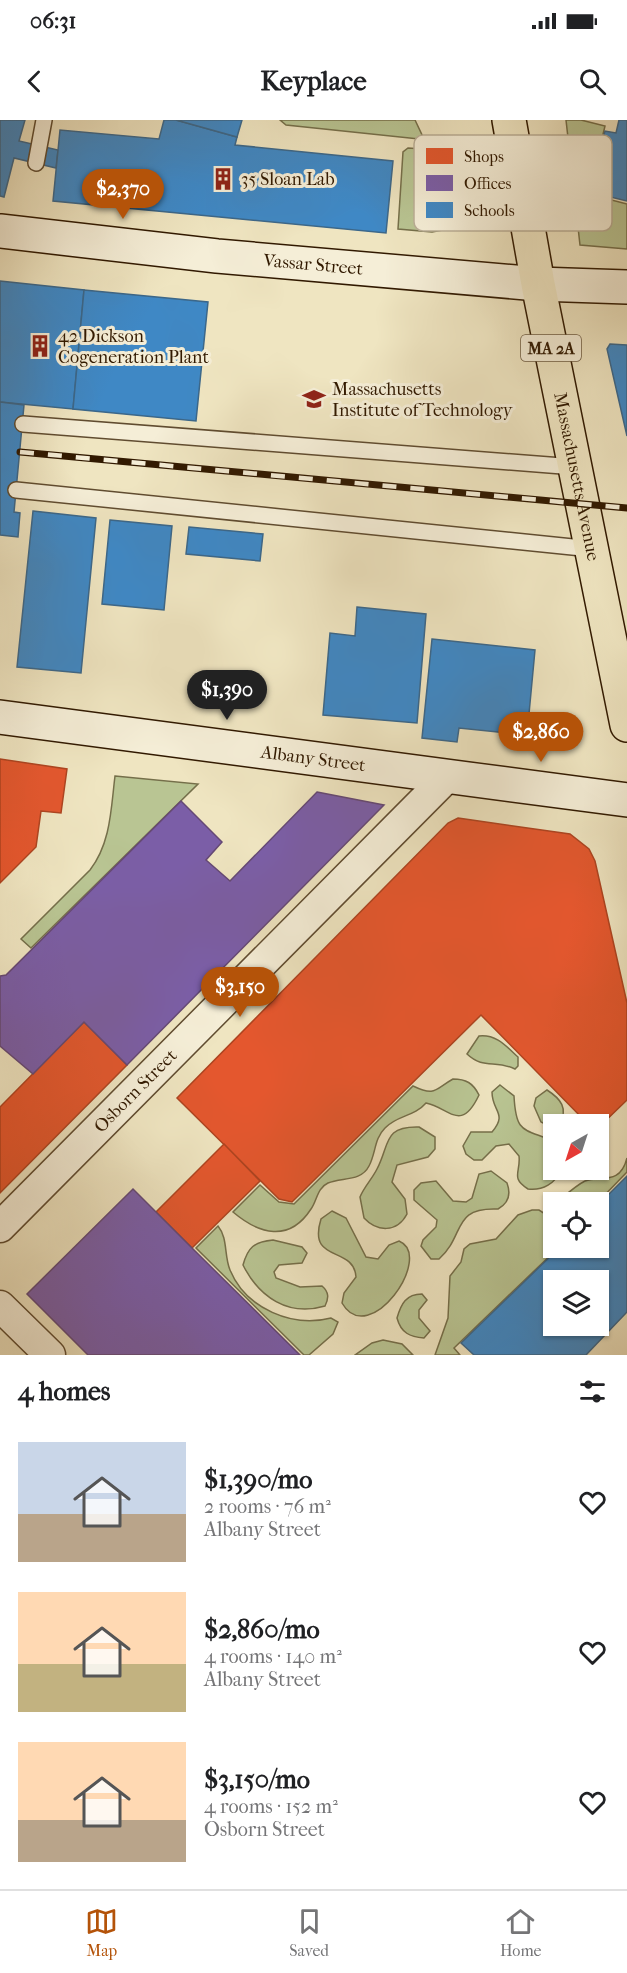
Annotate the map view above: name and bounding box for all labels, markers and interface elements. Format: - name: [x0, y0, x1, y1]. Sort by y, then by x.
- text: 06:31: [30, 8, 76, 34]
- icon: back: [18, 65, 51, 98]
- text: Keyplace: [260, 65, 367, 97]
- icon: search: [576, 65, 609, 98]
- legend: [414, 135, 612, 231]
- text: Shops: [464, 147, 504, 166]
- building icon: 35 Sloan Lab: [210, 166, 236, 192]
- pin: $2,370: [74, 169, 172, 220]
- place label: 35 Sloan Lab: [241, 169, 335, 190]
- text: Offices: [464, 174, 512, 193]
- text: $2,370: [96, 177, 150, 200]
- text: Schools: [464, 201, 515, 220]
- street label: Vassar Street: [262, 250, 364, 280]
- place label: 42 Dickson Cogeneration Plant: [58, 326, 209, 368]
- building icon: 42 Dickson Cogeneration Plant: [27, 333, 53, 359]
- road number: MA 2A: [521, 335, 581, 361]
- place label: Massachusetts Institute of Technology: [332, 379, 514, 421]
- school or university icon: Massachusetts Institute of Technology: [301, 386, 327, 412]
- street label: Massachusetts Avenue: [549, 391, 604, 563]
- pin: $1,390: [178, 670, 276, 721]
- text: $1,390: [201, 678, 253, 701]
- pin: $2,860: [492, 712, 590, 763]
- text: $2,860: [512, 720, 570, 743]
- street label: Albany Street: [259, 742, 367, 776]
- pin: $3,150: [191, 967, 289, 1018]
- text: $3,150: [215, 975, 265, 998]
- street label: Osborn Street: [90, 1045, 182, 1137]
- north arrow: [543, 1114, 609, 1180]
- map controls: [543, 1114, 609, 1336]
- button: locate: [543, 1192, 609, 1258]
- button: layers: [543, 1270, 609, 1336]
- icon: filters: [576, 1375, 609, 1408]
- text: 4 homes: [18, 1376, 110, 1407]
- text: $1,390/mo: [204, 1464, 313, 1495]
- icon: home: [66, 1466, 138, 1538]
- icon: heart: [576, 1486, 609, 1519]
- text: 2 rooms · 76 m²: [204, 1495, 331, 1518]
- text: Albany Street: [204, 1518, 321, 1541]
- text: $2,860/mo: [204, 1614, 320, 1645]
- icon: home: [66, 1616, 138, 1688]
- icon: heart: [576, 1636, 609, 1669]
- text: 4 rooms · 140 m²: [204, 1645, 342, 1668]
- text: Albany Street: [204, 1668, 321, 1691]
- text: $3,150/mo: [204, 1764, 310, 1795]
- icon: home: [66, 1766, 138, 1838]
- icon: heart: [576, 1786, 609, 1819]
- text: 4 rooms · 152 m²: [204, 1795, 338, 1818]
- text: Osborn Street: [204, 1818, 325, 1841]
- tab: Map: [85, 1905, 118, 1960]
- tab: Saved: [289, 1905, 329, 1960]
- tab: Home: [500, 1905, 542, 1960]

